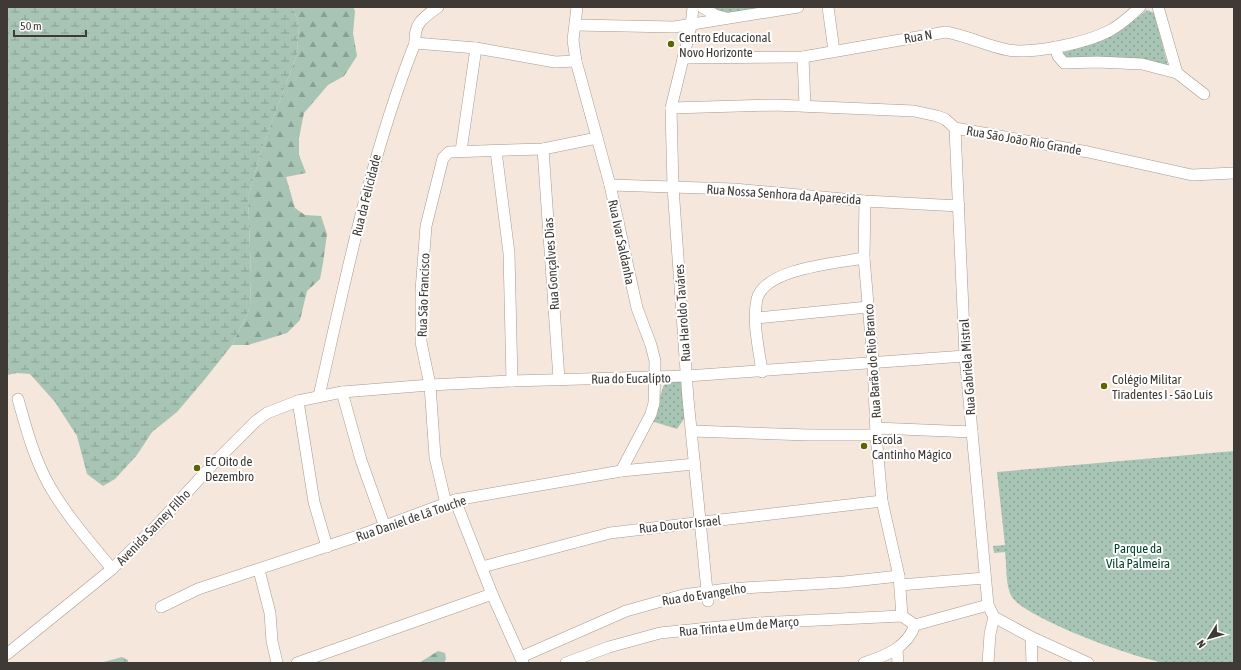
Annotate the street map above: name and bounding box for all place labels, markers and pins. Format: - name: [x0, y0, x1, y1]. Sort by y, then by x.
- place label: Centro Educacional Novo Horizonte: [679, 30, 772, 60]
- marker: Centro Educacional Novo Horizonte: [666, 39, 676, 49]
- place label: Colégio Militar Tiradentes I - São Luís: [1112, 372, 1213, 402]
- marker: Colégio Militar Tiradentes I - São Luís: [1099, 381, 1109, 391]
- place label: Escola Cantinho Mágico: [872, 432, 952, 462]
- marker: Escola Cantinho Mágico: [859, 441, 869, 451]
- place label: EC Oito de Dezembro: [205, 454, 254, 484]
- marker: EC Oito de Dezembro: [192, 463, 202, 473]

